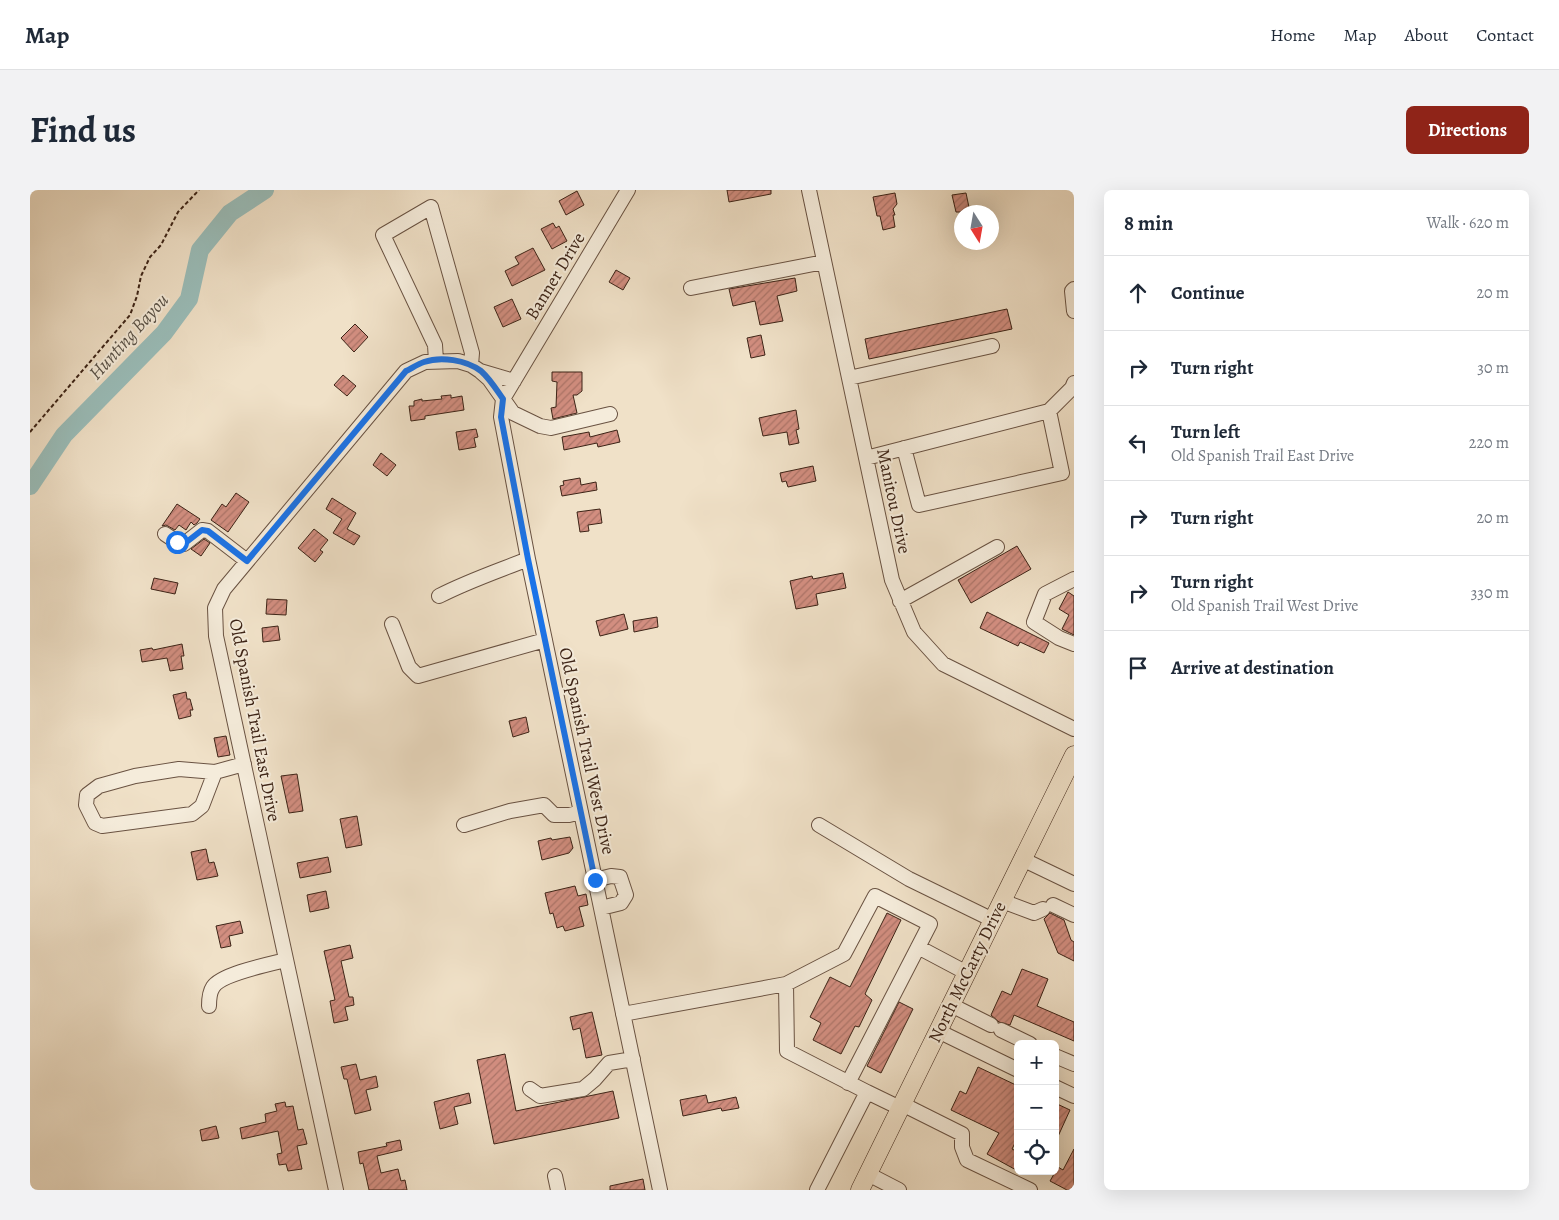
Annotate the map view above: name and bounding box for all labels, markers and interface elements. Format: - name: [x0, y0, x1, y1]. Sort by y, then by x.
- text: Map: [25, 19, 69, 51]
- text: Home: [1270, 23, 1315, 47]
- text: Map: [1343, 23, 1376, 47]
- text: About: [1404, 23, 1448, 47]
- text: Contact: [1476, 23, 1534, 47]
- text: Find us: [30, 106, 136, 154]
- button: Directions: [1406, 106, 1529, 154]
- north arrow: [954, 205, 999, 250]
- text: 8 min: [1124, 209, 1173, 237]
- text: Walk · 620 m: [1427, 212, 1509, 234]
- street label: Banner Drive: [520, 228, 590, 324]
- icon: ahead: [1124, 279, 1152, 307]
- text: Continue: [1171, 280, 1245, 306]
- text: 20 m: [1476, 282, 1509, 304]
- water label: Hunting Bayou: [83, 288, 175, 385]
- icon: right: [1124, 354, 1152, 382]
- text: Turn right: [1171, 355, 1253, 381]
- text: 30 m: [1477, 357, 1509, 379]
- text: Turn left: [1171, 419, 1240, 445]
- icon: left: [1124, 429, 1152, 457]
- text: 220 m: [1469, 432, 1509, 454]
- text: Old Spanish Trail East Drive: [1171, 445, 1354, 467]
- street label: Manitou Drive: [871, 446, 917, 556]
- icon: right: [1124, 504, 1152, 532]
- text: Turn right: [1171, 505, 1253, 531]
- text: 20 m: [1476, 507, 1509, 529]
- route start: [166, 531, 189, 554]
- text: Turn right: [1171, 569, 1253, 595]
- icon: right: [1124, 579, 1152, 607]
- text: 330 m: [1471, 582, 1509, 604]
- text: Old Spanish Trail West Drive: [1171, 595, 1359, 617]
- street label: Old Spanish Trail East Drive: [224, 617, 286, 823]
- street label: Old Spanish Trail West Drive: [553, 645, 621, 857]
- icon: arrive: [1124, 654, 1152, 682]
- text: Arrive at destination: [1171, 655, 1334, 681]
- route end: [584, 869, 607, 892]
- street label: North McCarty Drive: [922, 897, 1012, 1047]
- map controls: [1014, 1040, 1059, 1175]
- button: +: [1014, 1040, 1059, 1085]
- button: −: [1014, 1085, 1059, 1130]
- button: locate: [1014, 1130, 1059, 1175]

